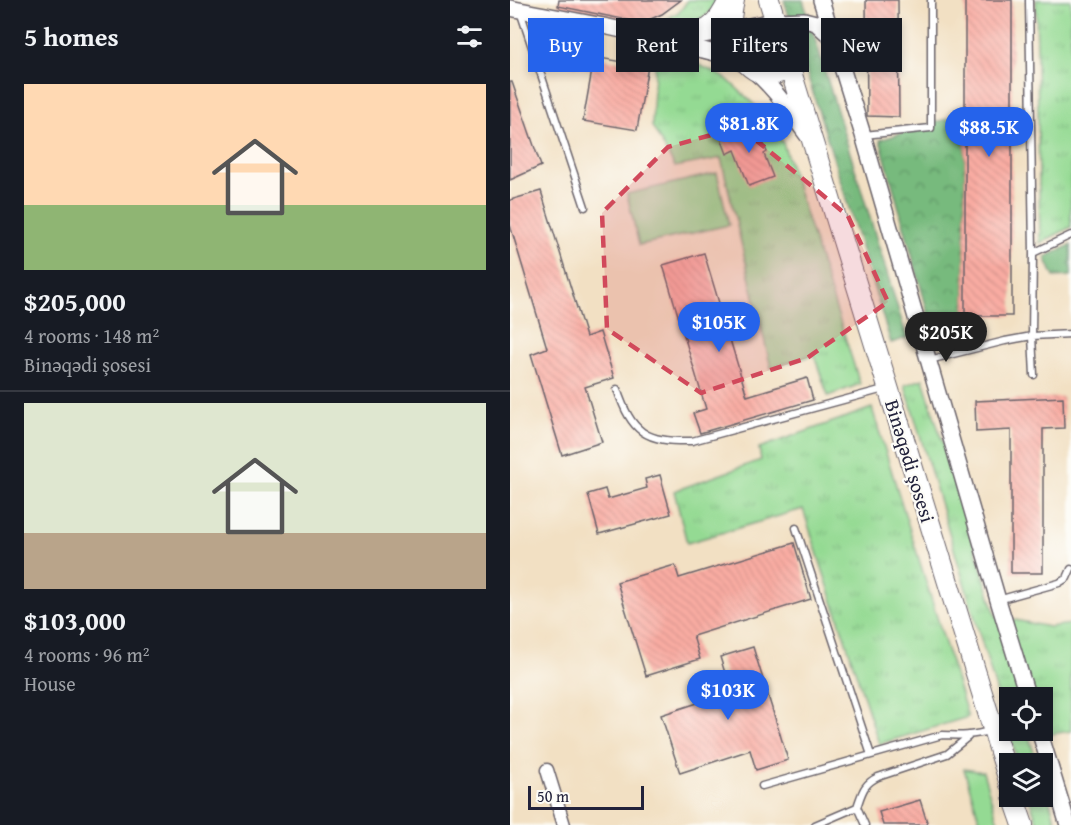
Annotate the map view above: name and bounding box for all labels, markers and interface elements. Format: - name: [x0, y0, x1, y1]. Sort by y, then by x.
- text: 5 homes: [24, 17, 119, 56]
- chip: Buy: [528, 18, 604, 72]
- chip: Rent: [616, 18, 699, 72]
- chip: Filters: [711, 18, 809, 72]
- chip: New: [821, 18, 902, 72]
- icon: filters: [453, 20, 486, 53]
- pin: $81.8K: [700, 103, 798, 154]
- pin: $88.5K: [940, 107, 1038, 158]
- text: $81.8K: [719, 108, 779, 137]
- text: $88.5K: [959, 112, 1019, 141]
- icon: home: [201, 123, 309, 231]
- text: $205,000: [24, 282, 126, 321]
- pin: $105K: [677, 302, 761, 353]
- text: $105K: [692, 307, 746, 336]
- pin: $205K: [904, 312, 988, 363]
- text: $205K: [919, 317, 973, 346]
- text: 4 rooms · 148 m²: [24, 321, 159, 350]
- text: Binəqədi şosesi: [24, 350, 151, 379]
- street label: Binəqədi şosesi: [878, 396, 943, 526]
- icon: home: [201, 442, 309, 550]
- text: $103,000: [24, 601, 126, 640]
- text: 4 rooms · 96 m²: [24, 640, 150, 669]
- text: House: [24, 669, 76, 698]
- pin: $103K: [686, 670, 770, 721]
- text: $103K: [701, 675, 755, 704]
- map controls: [999, 687, 1053, 807]
- button: locate: [999, 687, 1053, 741]
- button: layers: [999, 753, 1053, 807]
- scale bar: [528, 783, 644, 810]
- text: 50 m: [537, 784, 569, 808]

